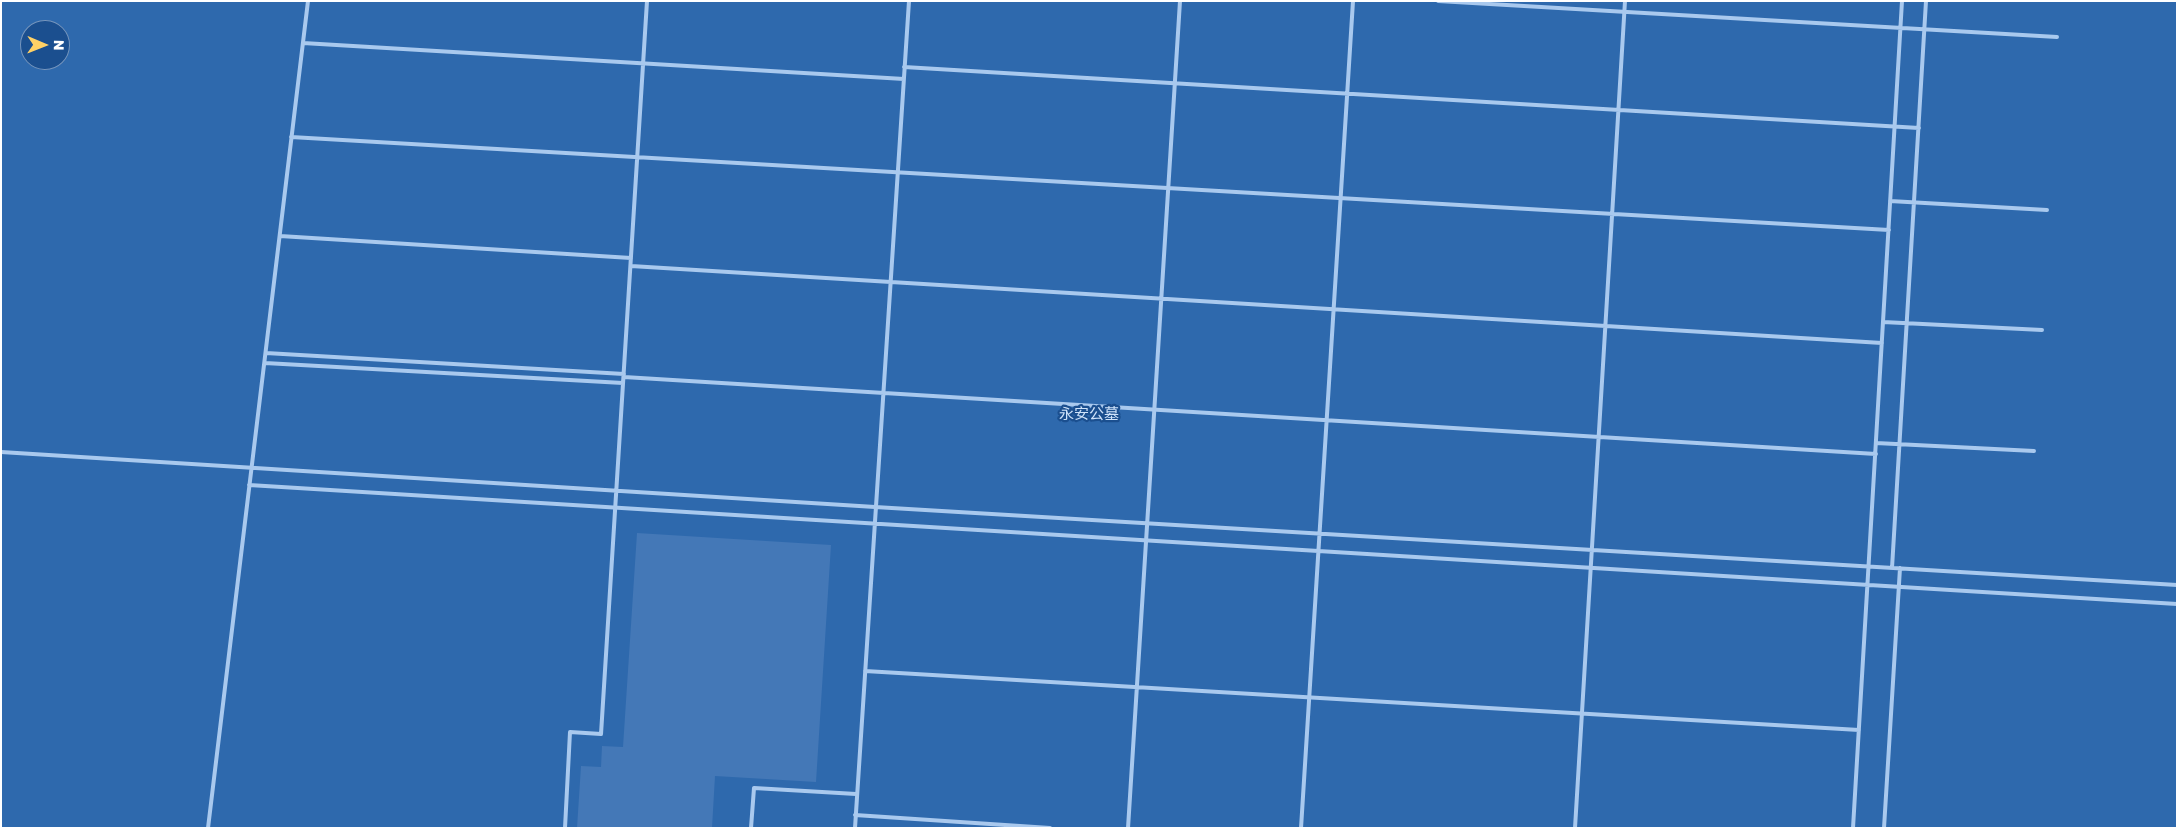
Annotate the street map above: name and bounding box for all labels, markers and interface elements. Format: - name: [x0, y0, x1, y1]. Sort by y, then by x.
- north arrow: [20, 20, 70, 70]
- text: N: [51, 40, 68, 51]
- park label: 永安公墓: [1059, 405, 1119, 423]

